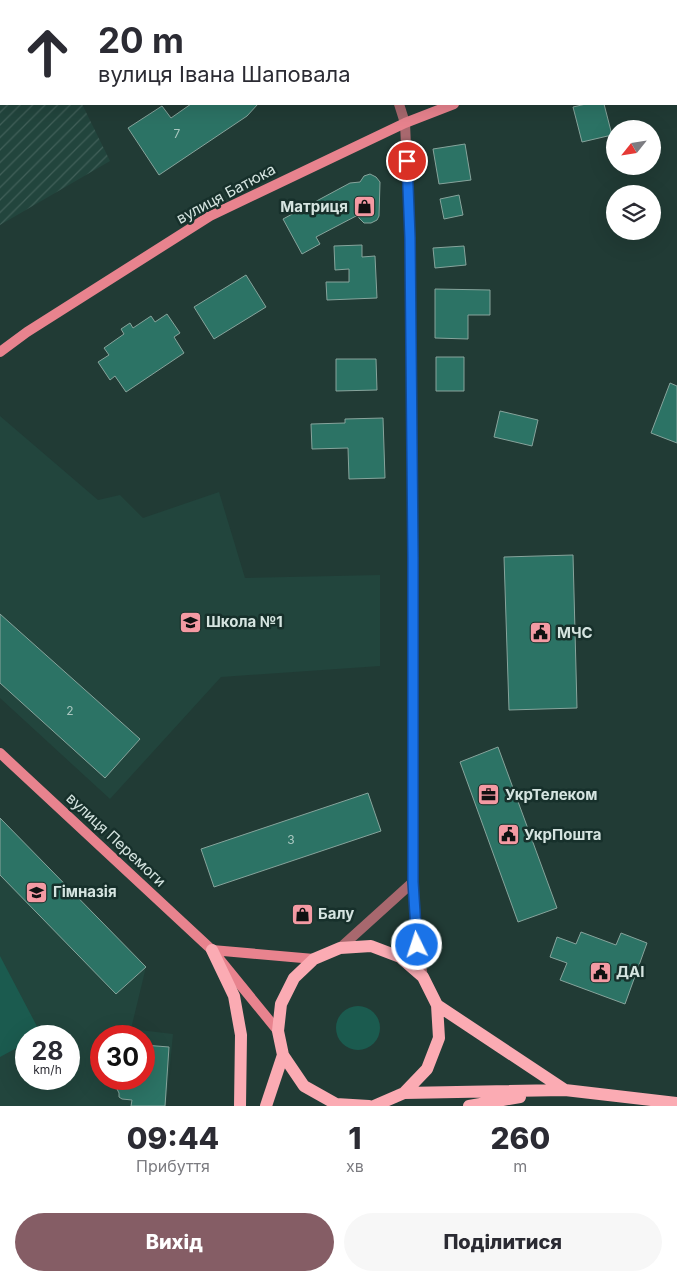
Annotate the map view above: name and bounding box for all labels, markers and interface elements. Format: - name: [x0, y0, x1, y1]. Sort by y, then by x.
- text: 20 m: [98, 19, 184, 61]
- icon: ahead: [15, 20, 80, 85]
- text: вулиця Івана Шаповала: [98, 61, 351, 87]
- north arrow: [606, 120, 661, 175]
- map controls: [606, 120, 661, 240]
- house number: 7: [174, 126, 181, 141]
- pin: [386, 140, 428, 182]
- icon: arrive: [393, 147, 421, 175]
- street label: вулиця Батюка: [173, 159, 279, 228]
- button: layers: [606, 185, 661, 240]
- shop icon: Матриця: [352, 195, 376, 219]
- place label: Матриця: [280, 197, 348, 216]
- school or university icon: Школа №1: [178, 610, 202, 634]
- place label: Школа №1: [206, 612, 283, 631]
- public building icon: МЧС: [529, 621, 553, 645]
- place label: МЧС: [557, 623, 593, 642]
- house number: 2: [66, 703, 74, 718]
- office icon: УкрТелеком: [477, 783, 501, 807]
- place label: УкрТелеком: [505, 785, 597, 804]
- street label: вулиця Перемоги: [63, 789, 170, 891]
- public building icon: УкрПошта: [496, 823, 520, 847]
- place label: УкрПошта: [524, 825, 601, 844]
- house number: 3: [287, 832, 295, 847]
- school or university icon: Гімназія: [25, 880, 49, 904]
- place label: Гімназія: [53, 882, 117, 901]
- shop icon: Балу: [290, 902, 314, 926]
- place label: Балу: [318, 904, 354, 923]
- position arrow: [390, 918, 442, 970]
- public building icon: ДАI: [588, 960, 612, 984]
- place label: ДАI: [616, 962, 644, 981]
- speed limit sign: 30: [90, 1025, 155, 1090]
- text: 28: [31, 1036, 64, 1066]
- text: km/h: [33, 1062, 62, 1077]
- text: 09:44: [127, 1120, 219, 1156]
- text: 1: [348, 1120, 361, 1156]
- text: 260: [490, 1120, 550, 1156]
- text: Прибуття: [136, 1156, 210, 1176]
- text: хв: [346, 1156, 364, 1176]
- text: m: [513, 1156, 527, 1176]
- button: Вихід: [15, 1213, 334, 1271]
- button: Поділитися: [344, 1213, 662, 1271]

